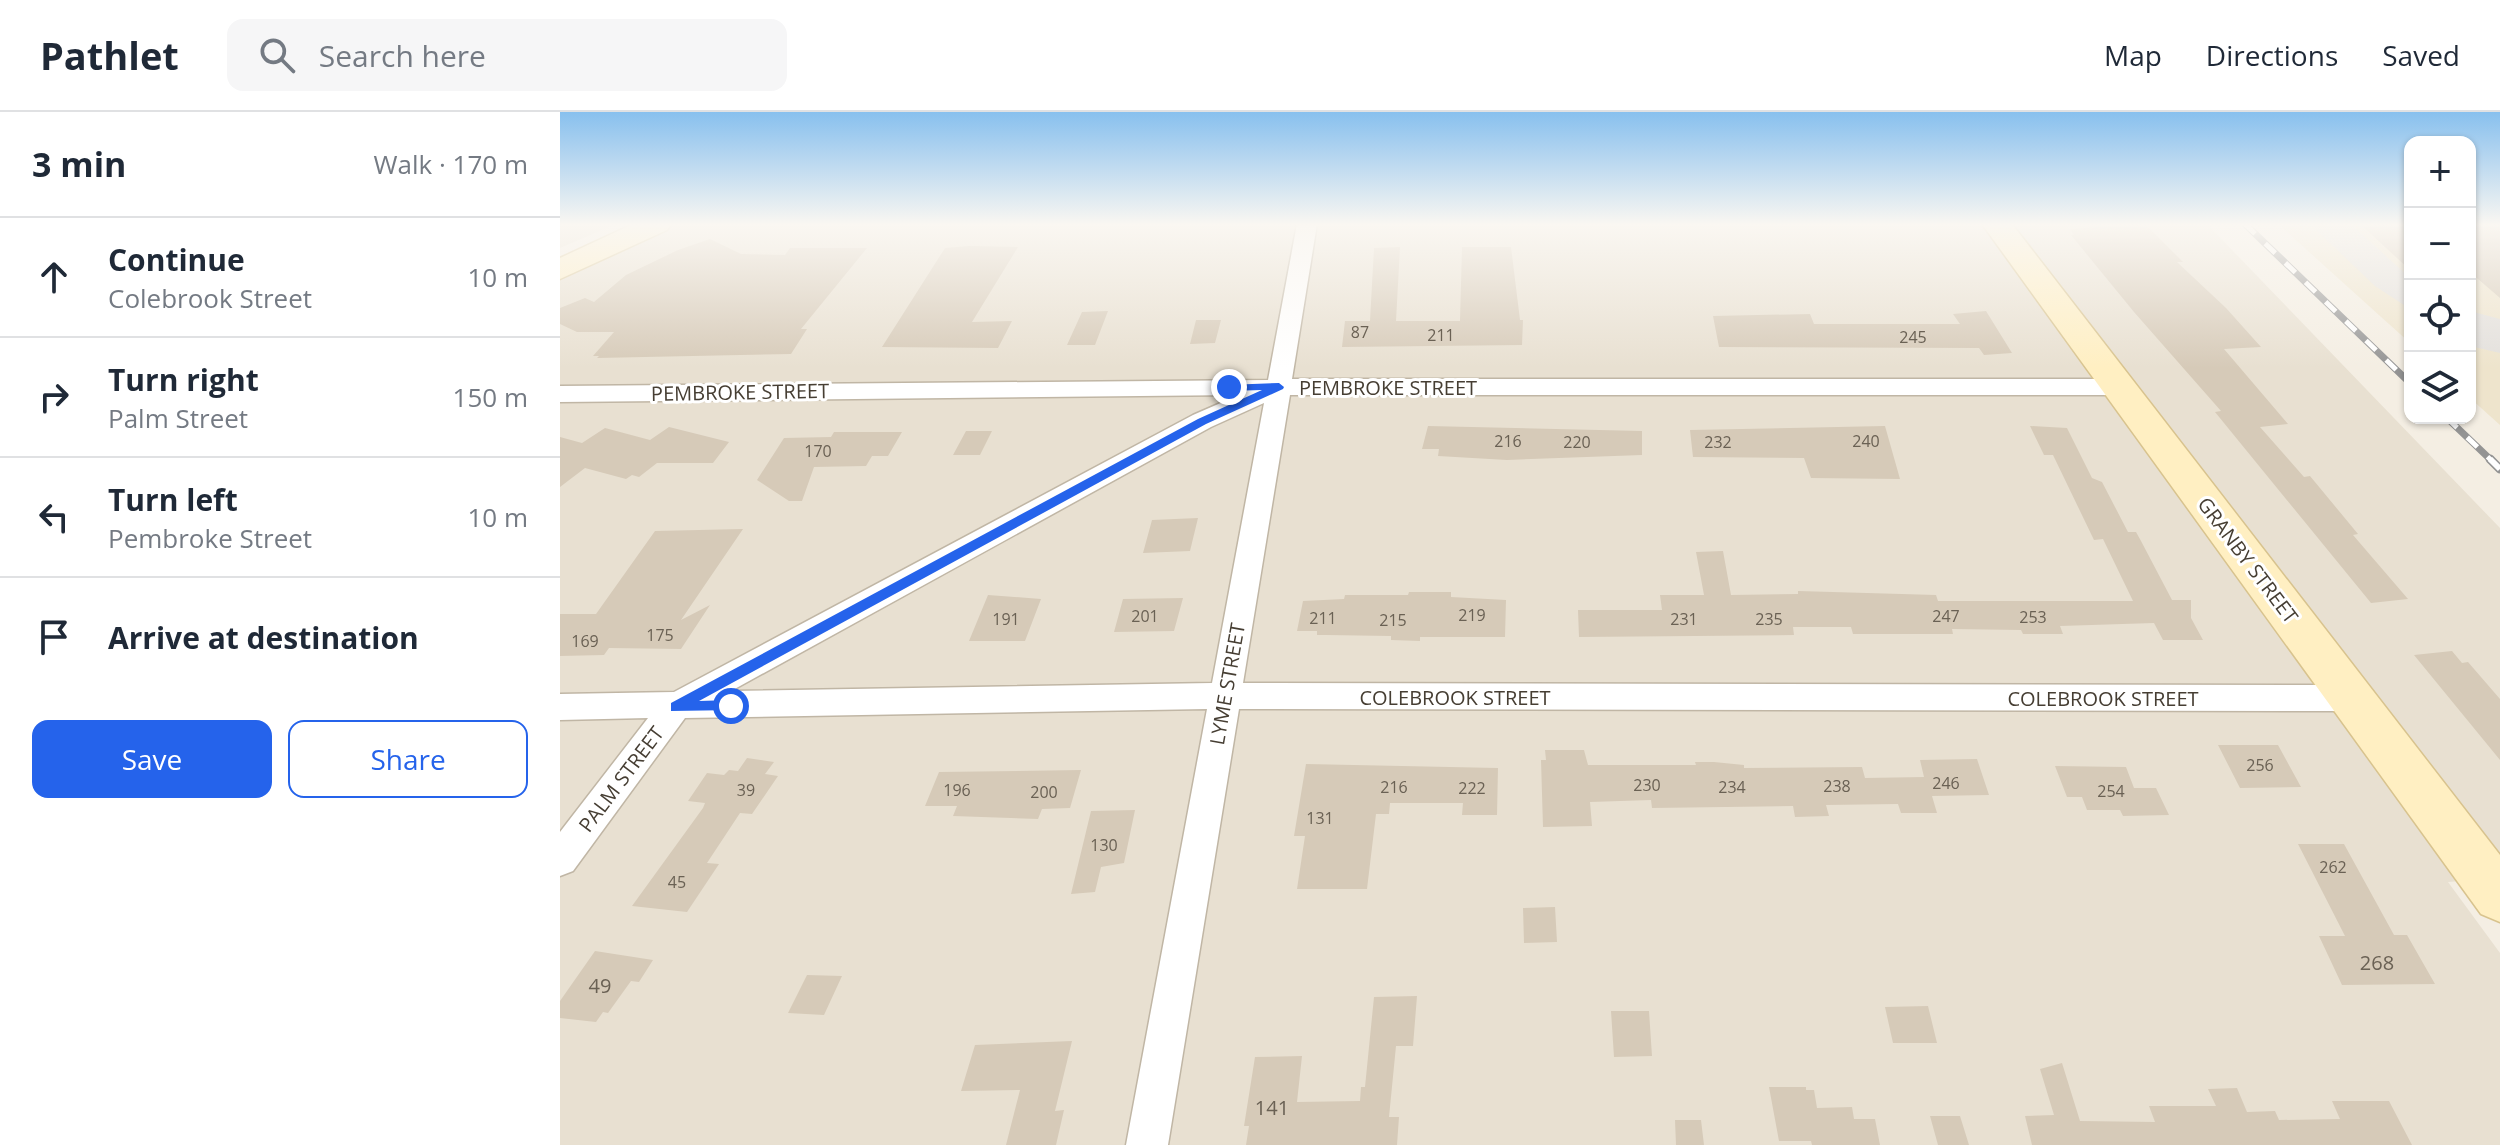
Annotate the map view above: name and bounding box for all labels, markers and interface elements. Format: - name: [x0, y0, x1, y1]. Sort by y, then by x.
- search box: [227, 19, 787, 91]
- text: Pathlet: [40, 29, 179, 81]
- icon: search: [255, 33, 299, 77]
- text: Search here: [319, 35, 486, 76]
- text: Map: [2104, 36, 2162, 74]
- text: Directions: [2206, 36, 2338, 74]
- text: Saved: [2382, 36, 2460, 74]
- map controls: [2404, 136, 2476, 424]
- button: +: [2404, 136, 2476, 208]
- text: 3 min: [32, 141, 126, 187]
- text: Walk · 170 m: [374, 146, 528, 182]
- button: −: [2404, 208, 2476, 280]
- text: Continue: [108, 239, 245, 280]
- icon: ahead: [32, 255, 76, 299]
- text: 10 m: [467, 259, 528, 295]
- text: Colebrook Street: [108, 280, 312, 316]
- button: locate: [2404, 280, 2476, 352]
- house number: 87: [1351, 321, 1369, 343]
- house number: 211: [1427, 324, 1455, 346]
- house number: 245: [1899, 326, 1927, 348]
- button: layers: [2404, 352, 2476, 424]
- text: Turn right: [108, 359, 259, 400]
- route end: [1211, 369, 1247, 405]
- street label: PEMBROKE STREET: [1299, 374, 1477, 401]
- icon: right: [32, 375, 76, 419]
- street label: PEMBROKE STREET: [651, 377, 829, 407]
- text: 150 m: [453, 379, 528, 415]
- text: Palm Street: [108, 400, 248, 436]
- house number: 216: [1494, 430, 1522, 452]
- house number: 240: [1852, 430, 1880, 452]
- house number: 220: [1563, 431, 1591, 453]
- house number: 232: [1704, 431, 1732, 453]
- house number: 170: [804, 440, 832, 462]
- text: Turn left: [108, 479, 238, 520]
- street label: GRANBY STREET: [2192, 491, 2304, 629]
- icon: left: [32, 495, 76, 539]
- text: 10 m: [467, 499, 528, 535]
- text: Pembroke Street: [108, 520, 312, 556]
- house number: 219: [1458, 604, 1486, 626]
- house number: 201: [1131, 605, 1159, 627]
- house number: 247: [1932, 605, 1960, 627]
- house number: 253: [2019, 606, 2047, 628]
- house number: 211: [1309, 607, 1337, 629]
- house number: 191: [992, 608, 1020, 630]
- house number: 231: [1670, 608, 1698, 630]
- house number: 235: [1755, 608, 1783, 630]
- house number: 215: [1379, 609, 1407, 631]
- icon: arrive: [32, 615, 76, 659]
- text: Arrive at destination: [108, 617, 419, 658]
- street label: LYME STREET: [1203, 621, 1251, 747]
- house number: 175: [646, 624, 674, 646]
- house number: 169: [571, 630, 599, 652]
- street label: COLEBROOK STREET: [1359, 684, 1551, 711]
- street label: COLEBROOK STREET: [2007, 685, 2199, 712]
- route start: [713, 688, 749, 724]
- button: Save: [32, 720, 272, 798]
- button: Share: [288, 720, 528, 798]
- street label: PALM STREET: [572, 721, 670, 837]
- house number: 256: [2246, 754, 2274, 776]
- house number: 246: [1932, 772, 1960, 794]
- house number: 230: [1633, 774, 1661, 796]
- house number: 238: [1823, 775, 1851, 797]
- house number: 216: [1380, 776, 1408, 798]
- house number: 234: [1718, 776, 1746, 798]
- house number: 222: [1458, 777, 1486, 799]
- house number: 39: [737, 779, 755, 801]
- house number: 196: [943, 779, 971, 801]
- house number: 254: [2097, 780, 2125, 802]
- house number: 200: [1030, 781, 1058, 803]
- house number: 131: [1306, 807, 1334, 829]
- house number: 130: [1090, 834, 1118, 856]
- house number: 262: [2319, 856, 2347, 878]
- house number: 45: [668, 871, 686, 893]
- house number: 268: [2360, 949, 2394, 976]
- house number: 49: [589, 972, 611, 999]
- house number: 141: [1255, 1094, 1289, 1121]

